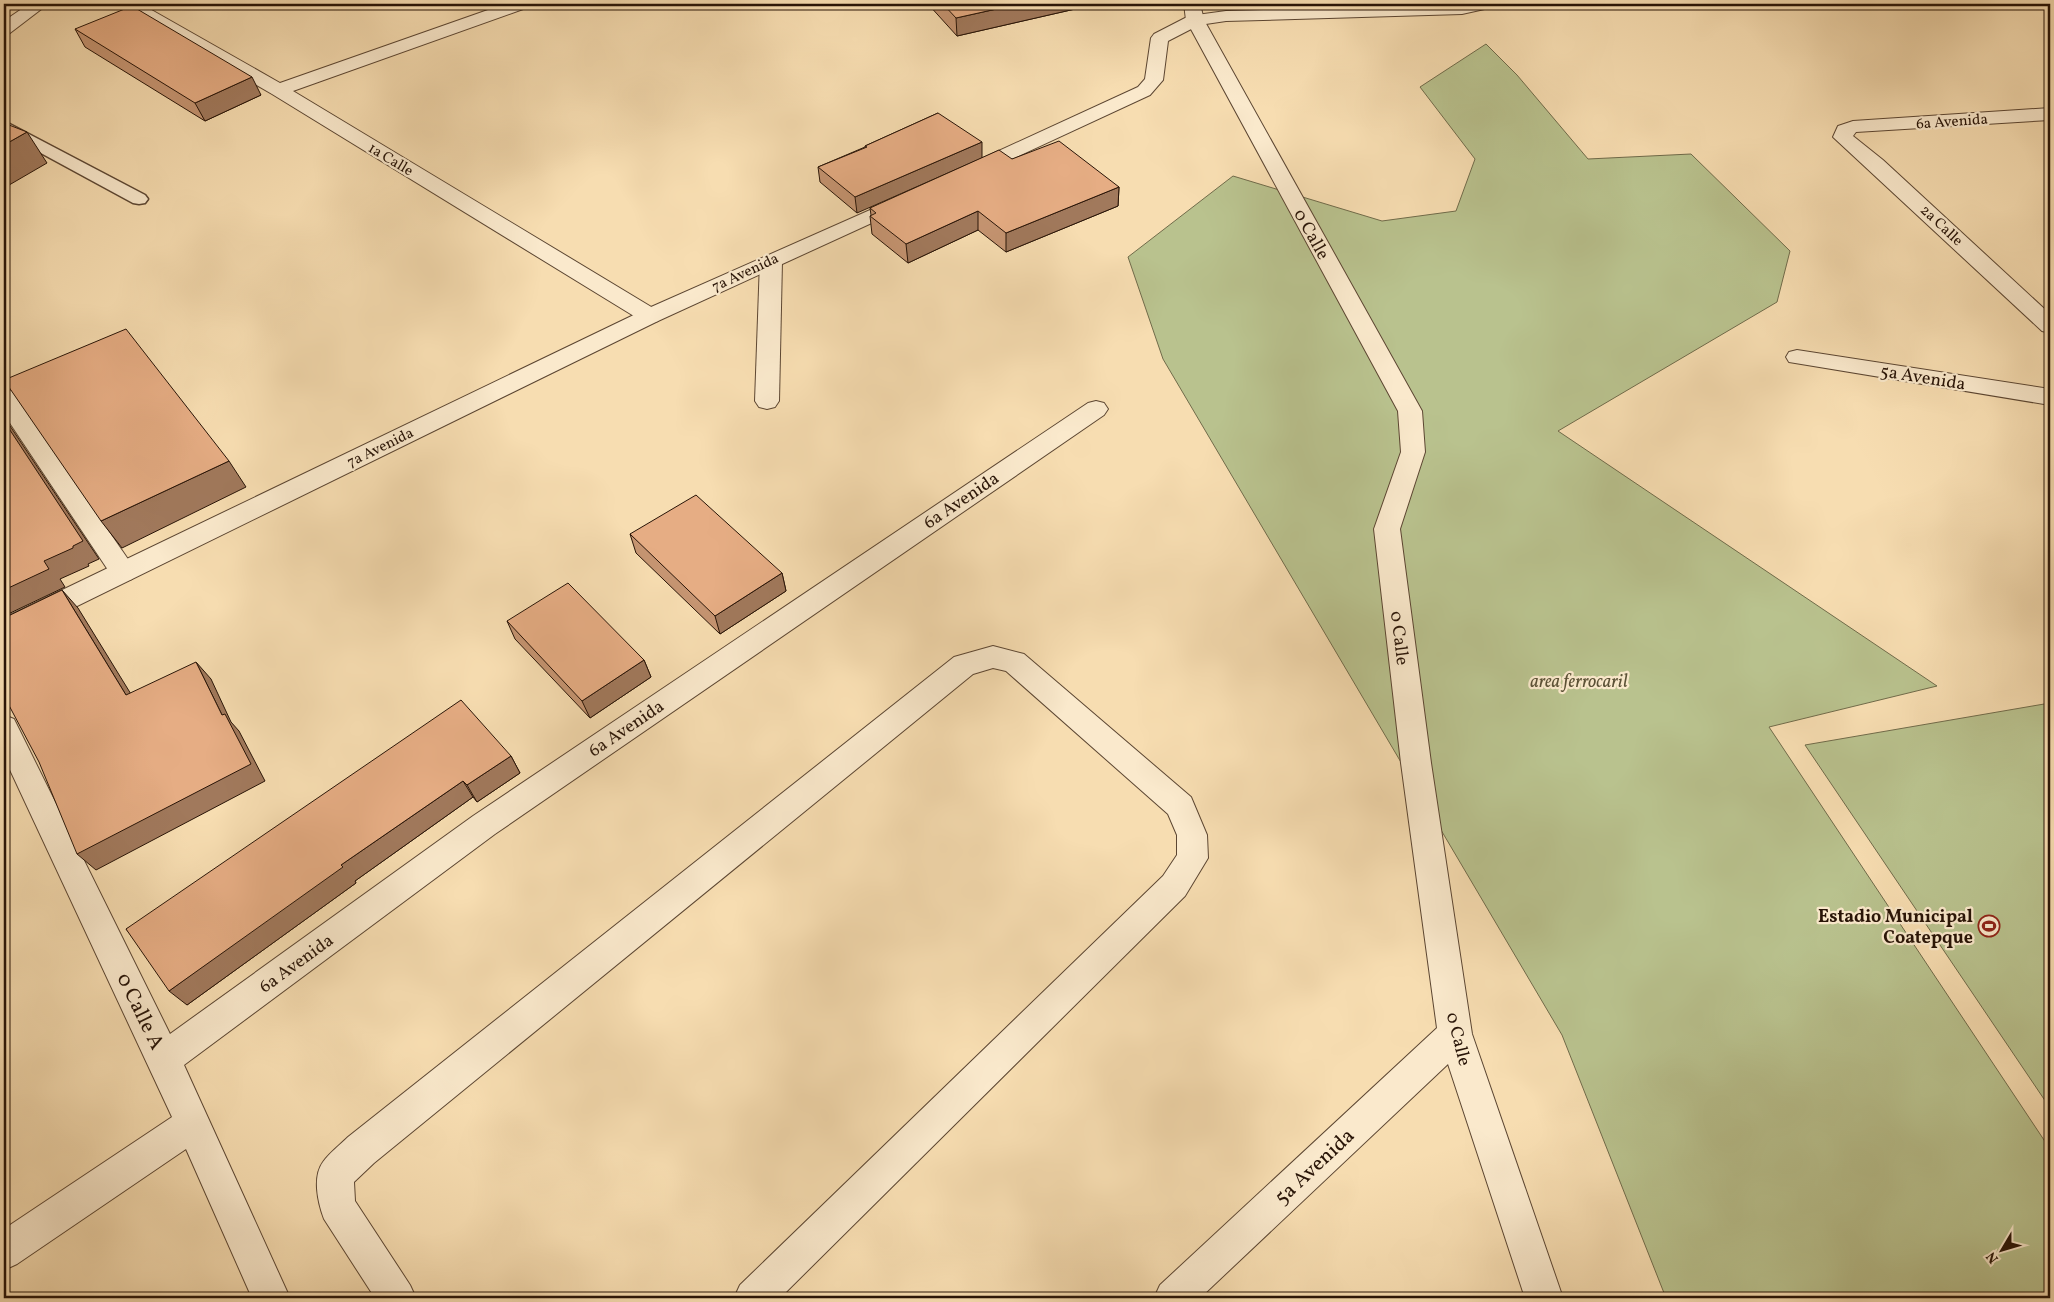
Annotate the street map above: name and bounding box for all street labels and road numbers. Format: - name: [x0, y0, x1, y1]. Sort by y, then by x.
- street label: 6a Avenida: [1915, 110, 1989, 135]
- street label: 1a Calle: [364, 139, 417, 182]
- street label: 2a Calle: [1915, 201, 1967, 251]
- street label: 0 Calle: [1287, 205, 1335, 265]
- street label: 7a Avenida: [709, 249, 783, 298]
- street label: 5a Avenida: [1878, 359, 1967, 398]
- street label: 7a Avenida: [344, 423, 417, 473]
- street label: 6a Avenida: [919, 467, 1005, 536]
- street label: 0 Calle: [1383, 610, 1414, 667]
- street label: 6a Avenida: [584, 695, 670, 764]
- street label: 6a Avenida: [255, 929, 339, 1000]
- street label: 0 Calle A: [109, 968, 171, 1055]
- street label: 0 Calle: [1439, 1010, 1476, 1069]
- street label: 5a Avenida: [1268, 1122, 1362, 1212]

